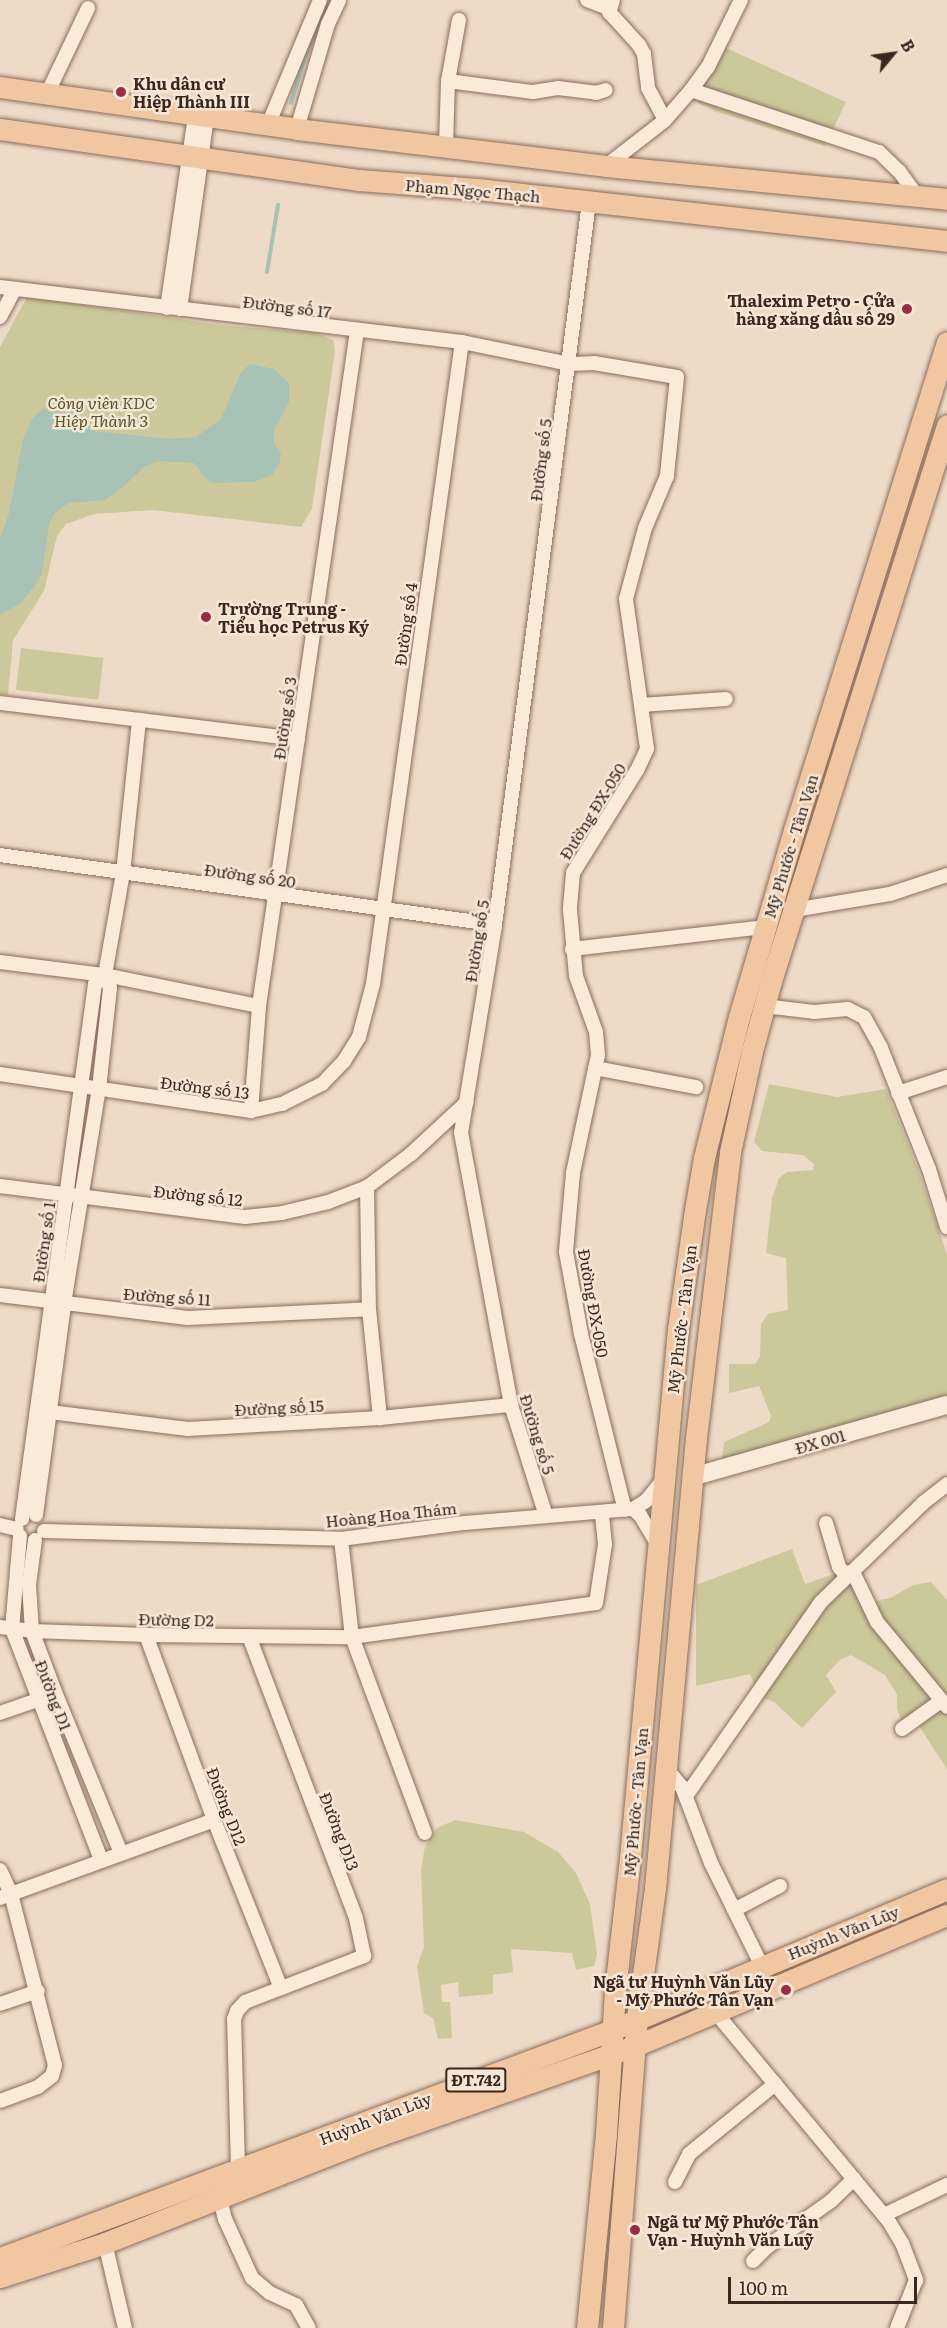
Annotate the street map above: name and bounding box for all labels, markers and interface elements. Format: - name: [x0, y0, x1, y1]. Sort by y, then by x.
- north arrow: [863, 24, 923, 84]
- text: B: [896, 35, 922, 56]
- place label: Khu dân cư Hiệp Thành III: [133, 73, 250, 111]
- marker: Khu dân cư Hiệp Thành III: [114, 85, 128, 99]
- street label: Phạm Ngọc Thạch: [404, 175, 542, 205]
- place label: Thalexim Petro - Cửa hàng xăng dầu số 29: [727, 290, 895, 328]
- street label: Đường số 17: [242, 291, 332, 321]
- marker: Thalexim Petro - Cửa hàng xăng dầu số 29: [900, 302, 914, 316]
- park label: Công viên KDC Hiệp Thành 3: [47, 392, 155, 430]
- street label: Đường số 5: [525, 418, 555, 502]
- street label: Đường số 4: [390, 581, 420, 667]
- place label: Trường Trung - Tiểu học Petrus Ký: [218, 598, 369, 636]
- marker: Trường Trung - Tiểu học Petrus Ký: [199, 610, 213, 624]
- street label: Đường số 3: [269, 675, 299, 761]
- street label: Đường ĐX-050: [555, 759, 629, 863]
- street label: Mỹ Phước - Tân Vạn: [759, 772, 821, 920]
- street label: Đường số 20: [203, 859, 297, 891]
- street label: Đường số 5: [460, 898, 492, 984]
- street label: Đường số 13: [159, 1072, 251, 1102]
- street label: Đường số 12: [152, 1181, 244, 1209]
- street label: Đường số 1: [28, 1200, 58, 1284]
- street label: Mỹ Phước - Tân Vạn: [662, 1244, 700, 1394]
- street label: Đường ĐX-050: [575, 1247, 613, 1359]
- street label: Đường số 11: [122, 1283, 212, 1309]
- street label: Đường số 5: [517, 1391, 559, 1477]
- street label: Đường số 15: [234, 1395, 324, 1419]
- street label: ĐX 001: [793, 1425, 847, 1457]
- street label: Hoàng Hoa Thám: [324, 1498, 458, 1530]
- street label: Đường D2: [138, 1609, 214, 1629]
- street label: Đường D1: [32, 1657, 76, 1733]
- street label: Mỹ Phước - Tân Vạn: [619, 1727, 651, 1877]
- street label: Đường D12: [203, 1764, 251, 1848]
- street label: Đường D13: [316, 1789, 364, 1873]
- street label: Huỳnh Văn Lũy: [784, 1901, 902, 1963]
- place label: Ngã tư Huỳnh Văn Lũy - Mỹ Phước Tân Vạn: [593, 1971, 774, 2009]
- marker: Ngã tư Huỳnh Văn Lũy - Mỹ Phước Tân Vạn: [779, 1983, 793, 1997]
- road number: ĐT.742: [444, 2068, 508, 2092]
- street label: Huỳnh Văn Lũy: [316, 2088, 434, 2148]
- place label: Ngã tư Mỹ Phước Tân Vạn - Huỳnh Văn Luỹ: [647, 2211, 819, 2249]
- marker: Ngã tư Mỹ Phước Tân Vạn - Huỳnh Văn Luỹ: [628, 2223, 642, 2237]
- scale bar: [731, 2265, 920, 2303]
- text: 100 m: [739, 2274, 788, 2301]

